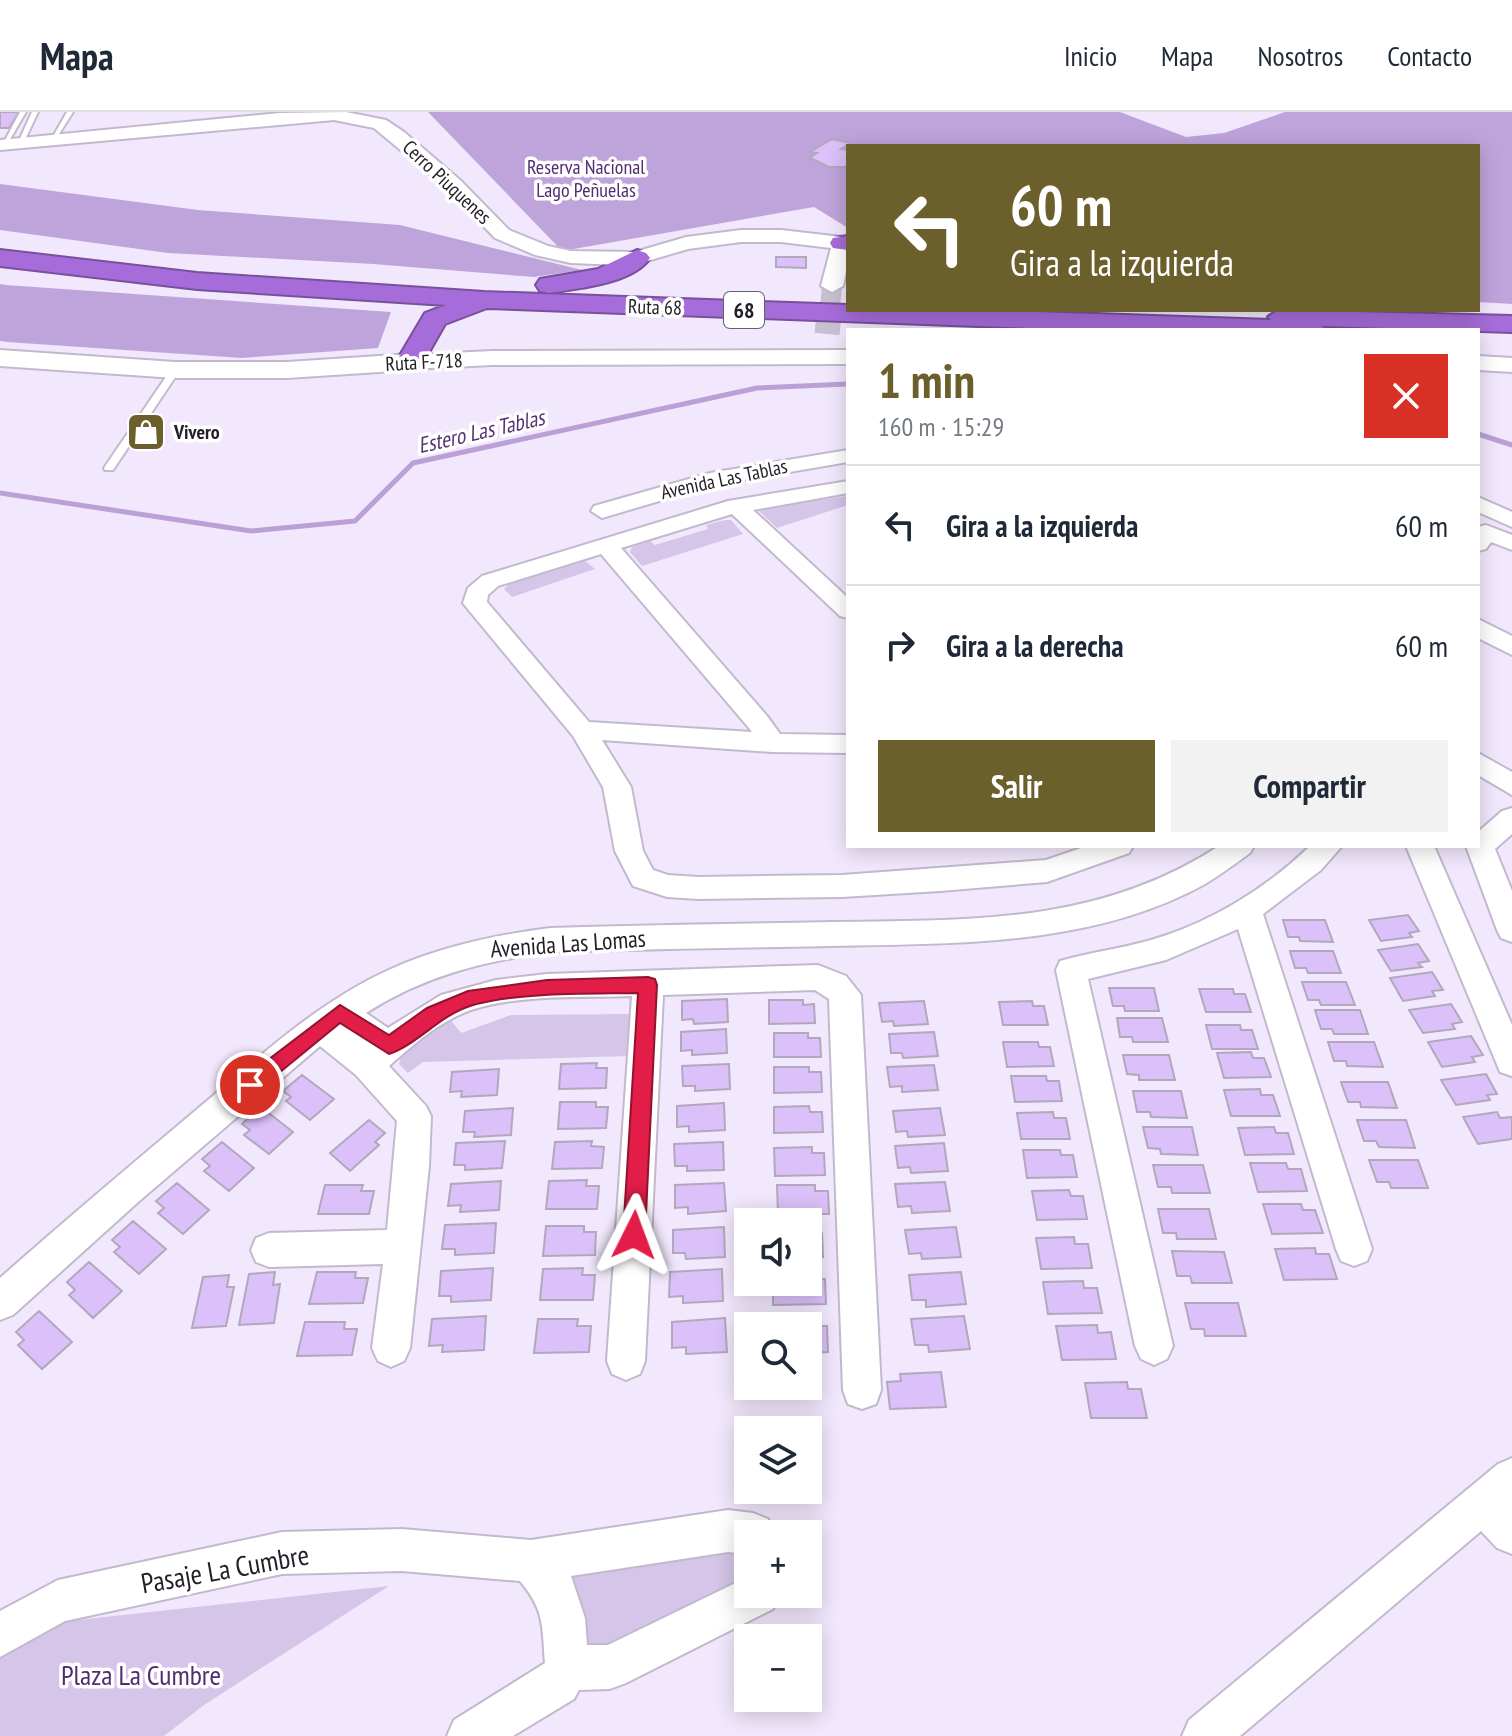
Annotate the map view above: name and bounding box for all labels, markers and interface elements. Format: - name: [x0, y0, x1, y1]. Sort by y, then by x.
- text: Mapa: [40, 31, 114, 80]
- text: Inicio: [1064, 37, 1117, 74]
- text: Mapa: [1161, 37, 1213, 74]
- text: Nosotros: [1257, 37, 1343, 74]
- text: Contacto: [1387, 37, 1472, 74]
- street label: Cerro Piuquenes: [397, 134, 497, 230]
- park label: Reserva Nacional Lago Peñuelas: [527, 154, 645, 203]
- text: 60 m: [1010, 169, 1112, 241]
- icon: left: [878, 176, 982, 280]
- text: Gira a la izquierda: [1010, 239, 1234, 286]
- road number: 68: [724, 292, 764, 328]
- street label: Ruta 68: [628, 293, 682, 321]
- street label: Ruta F-718: [385, 347, 463, 377]
- text: 1 min: [878, 349, 975, 411]
- button: close: [1364, 354, 1448, 438]
- water label: Estero Las Tablas: [415, 402, 549, 459]
- text: 160 m · 15:29: [878, 410, 1004, 443]
- shop icon: Vivero: [125, 411, 167, 453]
- place label: Vivero: [173, 419, 220, 445]
- street label: Avenida Las Tablas: [658, 453, 790, 505]
- icon: left: [878, 503, 922, 547]
- text: Gira a la izquierda: [946, 506, 1138, 545]
- text: 60 m: [1395, 506, 1448, 545]
- icon: right: [878, 623, 922, 667]
- text: Gira a la derecha: [946, 626, 1124, 665]
- text: 60 m: [1395, 626, 1448, 665]
- button: Salir: [878, 740, 1155, 832]
- button: Compartir: [1171, 740, 1448, 832]
- street label: Avenida Las Lomas: [489, 923, 647, 964]
- pin: [216, 1051, 284, 1119]
- icon: arrive: [228, 1063, 272, 1107]
- position arrow: [592, 1193, 676, 1277]
- map controls: [734, 1208, 822, 1712]
- button: sound: [734, 1208, 822, 1296]
- button: search: [734, 1312, 822, 1400]
- button: layers: [734, 1416, 822, 1504]
- button: +: [734, 1520, 822, 1608]
- street label: Pasaje La Cumbre: [138, 1536, 312, 1601]
- button: −: [734, 1624, 822, 1712]
- park label: Plaza La Cumbre: [61, 1656, 221, 1693]

